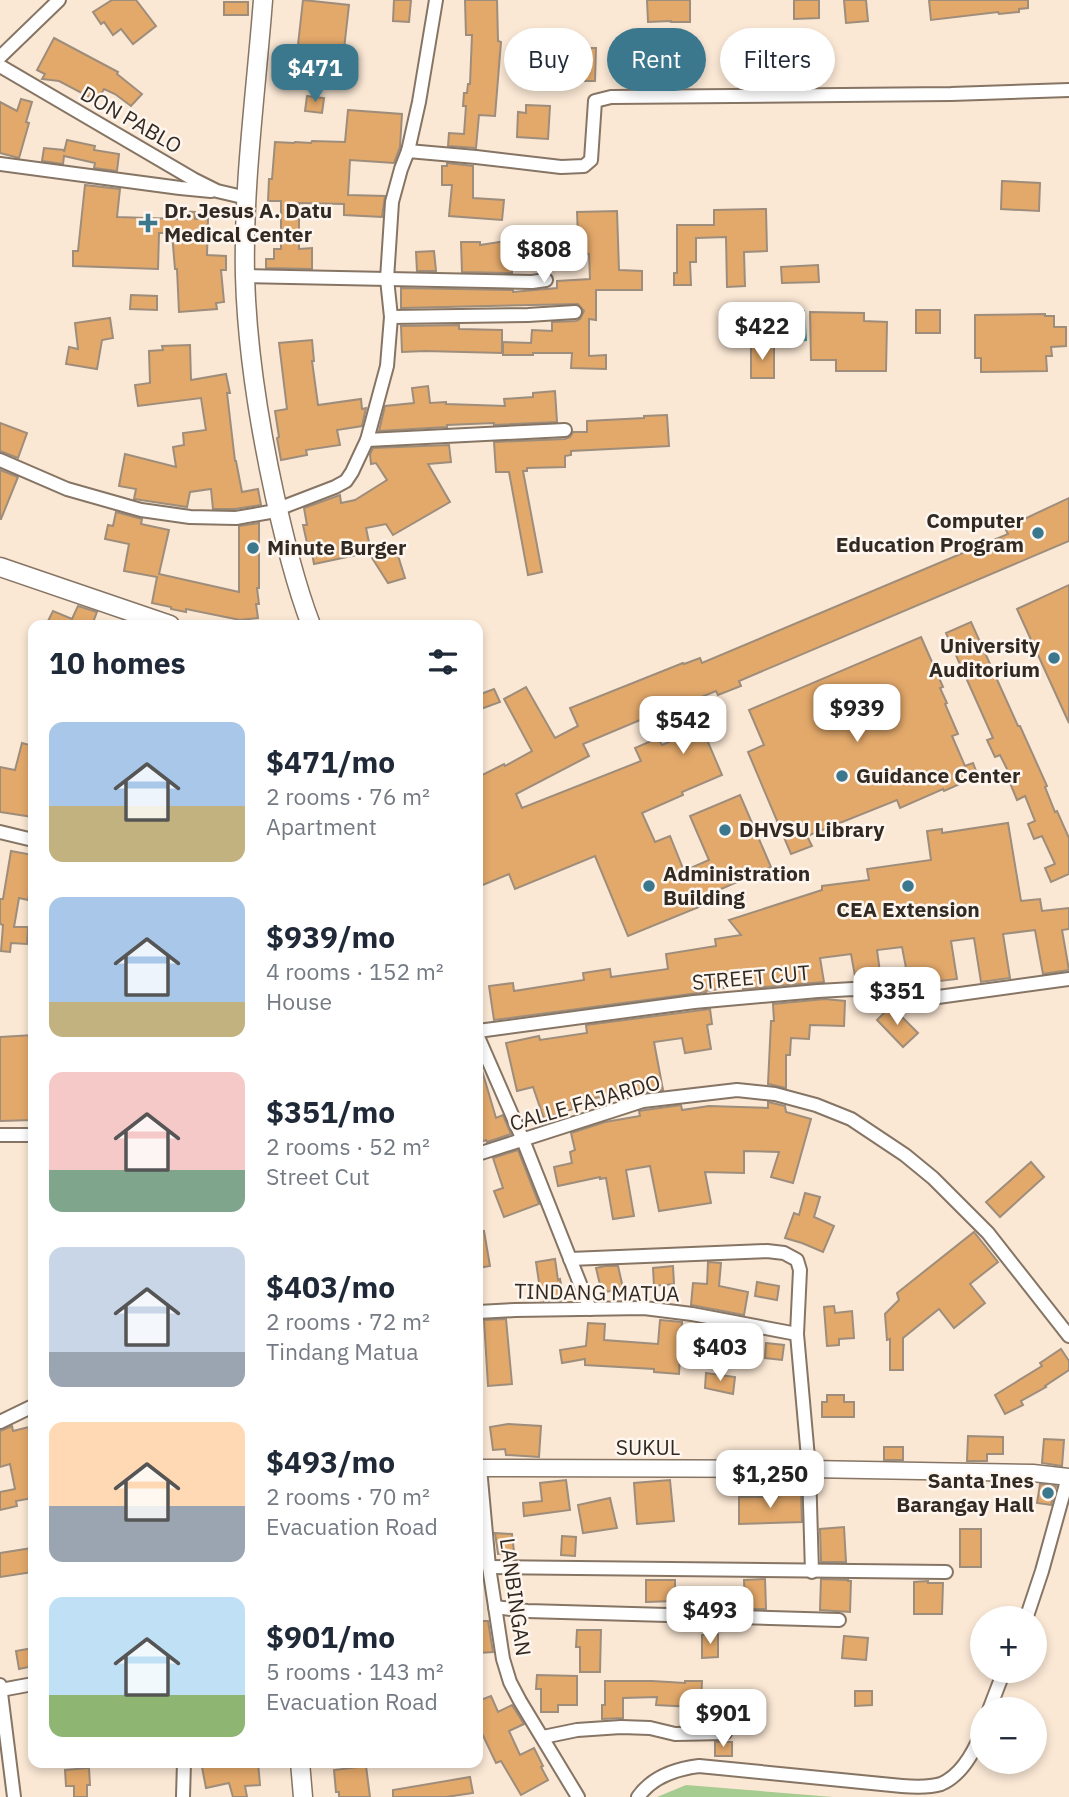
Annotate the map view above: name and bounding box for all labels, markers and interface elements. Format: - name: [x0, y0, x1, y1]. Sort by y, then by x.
- chip: Buy: [504, 28, 593, 91]
- chip: Rent: [607, 28, 706, 91]
- chip: Filters: [720, 28, 835, 91]
- pin: $471: [274, 44, 356, 104]
- text: $471: [287, 52, 343, 82]
- street label: DON PABLO: [76, 79, 187, 159]
- place label: Dr. Jesus A. Datu Medical Center: [164, 196, 332, 248]
- marker: Dr. Jesus A. Datu Medical Center: [138, 213, 158, 233]
- pin: $808: [503, 226, 585, 285]
- text: $808: [516, 233, 572, 263]
- pin: $422: [721, 302, 803, 362]
- text: $422: [734, 310, 790, 340]
- place label: Computer Education Program: [836, 506, 1025, 558]
- marker: Computer Education Program: [1030, 525, 1046, 541]
- place label: Minute Burger: [267, 533, 407, 561]
- marker: Minute Burger: [245, 540, 261, 556]
- place label: University Auditorium: [929, 631, 1041, 683]
- text: 10 homes: [49, 643, 186, 682]
- icon: filters: [424, 643, 462, 681]
- marker: University Auditorium: [1046, 650, 1062, 666]
- pin: $939: [816, 684, 898, 744]
- text: $939: [829, 692, 885, 722]
- pin: $542: [642, 696, 724, 756]
- text: $542: [655, 704, 711, 734]
- text: $471/mo: [266, 742, 395, 781]
- icon: home: [105, 750, 189, 834]
- place label: Guidance Center: [856, 761, 1021, 789]
- marker: Guidance Center: [834, 768, 850, 784]
- text: 2 rooms · 76 m²: [266, 781, 430, 811]
- text: Apartment: [266, 811, 377, 841]
- place label: DHVSU Library: [739, 815, 885, 843]
- marker: DHVSU Library: [717, 822, 733, 838]
- place label: Administration Building: [663, 859, 810, 911]
- marker: Administration Building: [641, 878, 657, 894]
- marker: CEA Extension: [900, 878, 916, 894]
- place label: CEA Extension: [836, 895, 980, 923]
- text: $939/mo: [266, 917, 395, 956]
- icon: home: [105, 925, 189, 1009]
- text: 4 rooms · 152 m²: [266, 956, 444, 986]
- street label: STREET CUT: [691, 958, 811, 996]
- pin: $351: [856, 968, 938, 1027]
- text: $351: [869, 975, 925, 1005]
- text: House: [266, 986, 332, 1016]
- street label: CALLE FAJARDO: [506, 1067, 663, 1137]
- text: $351/mo: [266, 1092, 395, 1131]
- icon: home: [105, 1100, 189, 1184]
- text: 2 rooms · 52 m²: [266, 1131, 430, 1161]
- text: Street Cut: [266, 1161, 370, 1191]
- text: $403/mo: [266, 1267, 395, 1306]
- icon: home: [105, 1275, 189, 1359]
- street label: TINDANG MATUA: [514, 1277, 680, 1307]
- text: 2 rooms · 72 m²: [266, 1306, 430, 1336]
- pin: $403: [679, 1324, 761, 1383]
- text: $403: [692, 1331, 748, 1361]
- text: Tindang Matua: [266, 1336, 419, 1366]
- street label: SUKUL: [616, 1433, 680, 1461]
- text: $493/mo: [266, 1442, 395, 1481]
- icon: home: [105, 1450, 189, 1534]
- pin: $1,250: [713, 1450, 827, 1510]
- text: $1,250: [732, 1458, 808, 1488]
- place label: Santa Ines Barangay Hall: [896, 1466, 1034, 1518]
- text: 2 rooms · 70 m²: [266, 1481, 430, 1511]
- marker: Santa Ines Barangay Hall: [1040, 1485, 1056, 1501]
- text: Evacuation Road: [266, 1511, 438, 1541]
- street label: LANBINGAN: [494, 1536, 538, 1658]
- pin: $493: [669, 1586, 751, 1646]
- text: $493: [682, 1594, 738, 1624]
- map controls: [970, 1606, 1047, 1774]
- button: +: [970, 1606, 1047, 1683]
- text: $901/mo: [266, 1617, 395, 1656]
- icon: home: [105, 1625, 189, 1709]
- text: 5 rooms · 143 m²: [266, 1656, 444, 1686]
- text: Evacuation Road: [266, 1686, 438, 1716]
- pin: $901: [682, 1690, 764, 1749]
- text: $901: [695, 1697, 751, 1727]
- button: −: [970, 1697, 1047, 1774]

